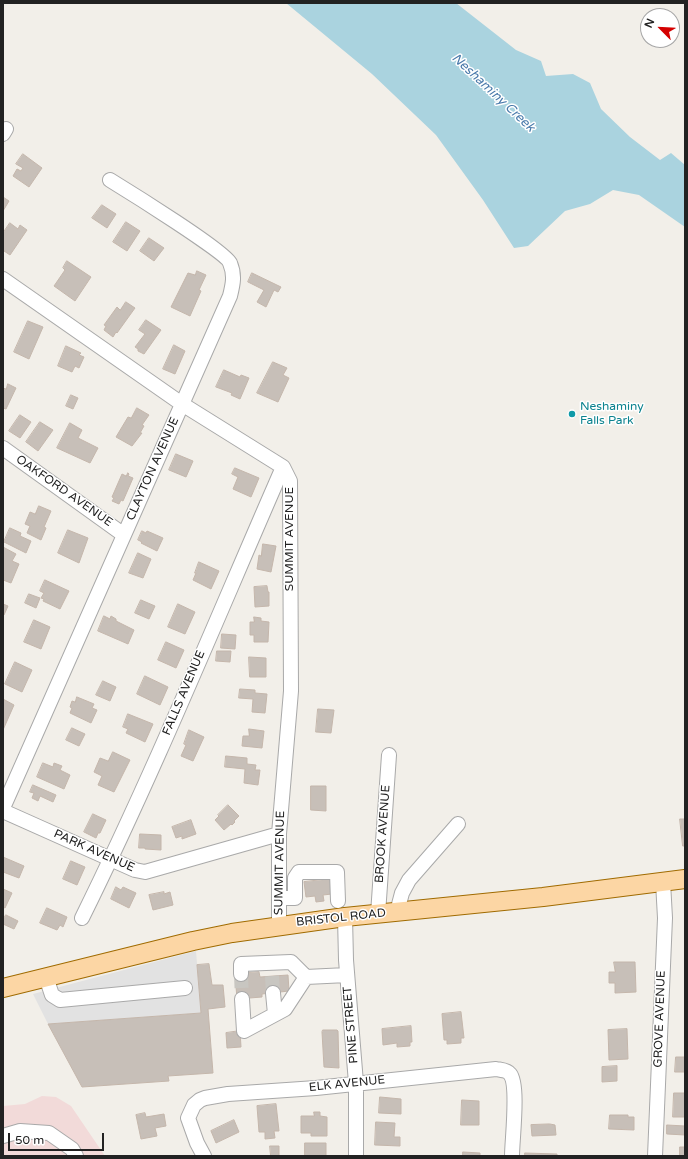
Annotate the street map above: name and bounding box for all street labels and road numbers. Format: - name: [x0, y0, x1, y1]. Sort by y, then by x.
- street label: CLAYTON AVENUE: [124, 415, 182, 523]
- street label: OAKFORD AVENUE: [13, 452, 115, 530]
- street label: SUMMIT AVENUE: [283, 487, 297, 591]
- street label: FALLS AVENUE: [160, 648, 208, 738]
- street label: BROOK AVENUE: [372, 784, 394, 884]
- street label: SUMMIT AVENUE: [272, 811, 288, 915]
- street label: PARK AVENUE: [51, 827, 137, 875]
- street label: BRISTOL ROAD: [295, 906, 387, 930]
- street label: GROVE AVENUE: [651, 970, 669, 1068]
- street label: PINE STREET: [340, 986, 362, 1064]
- street label: ELK AVENUE: [308, 1073, 386, 1095]

